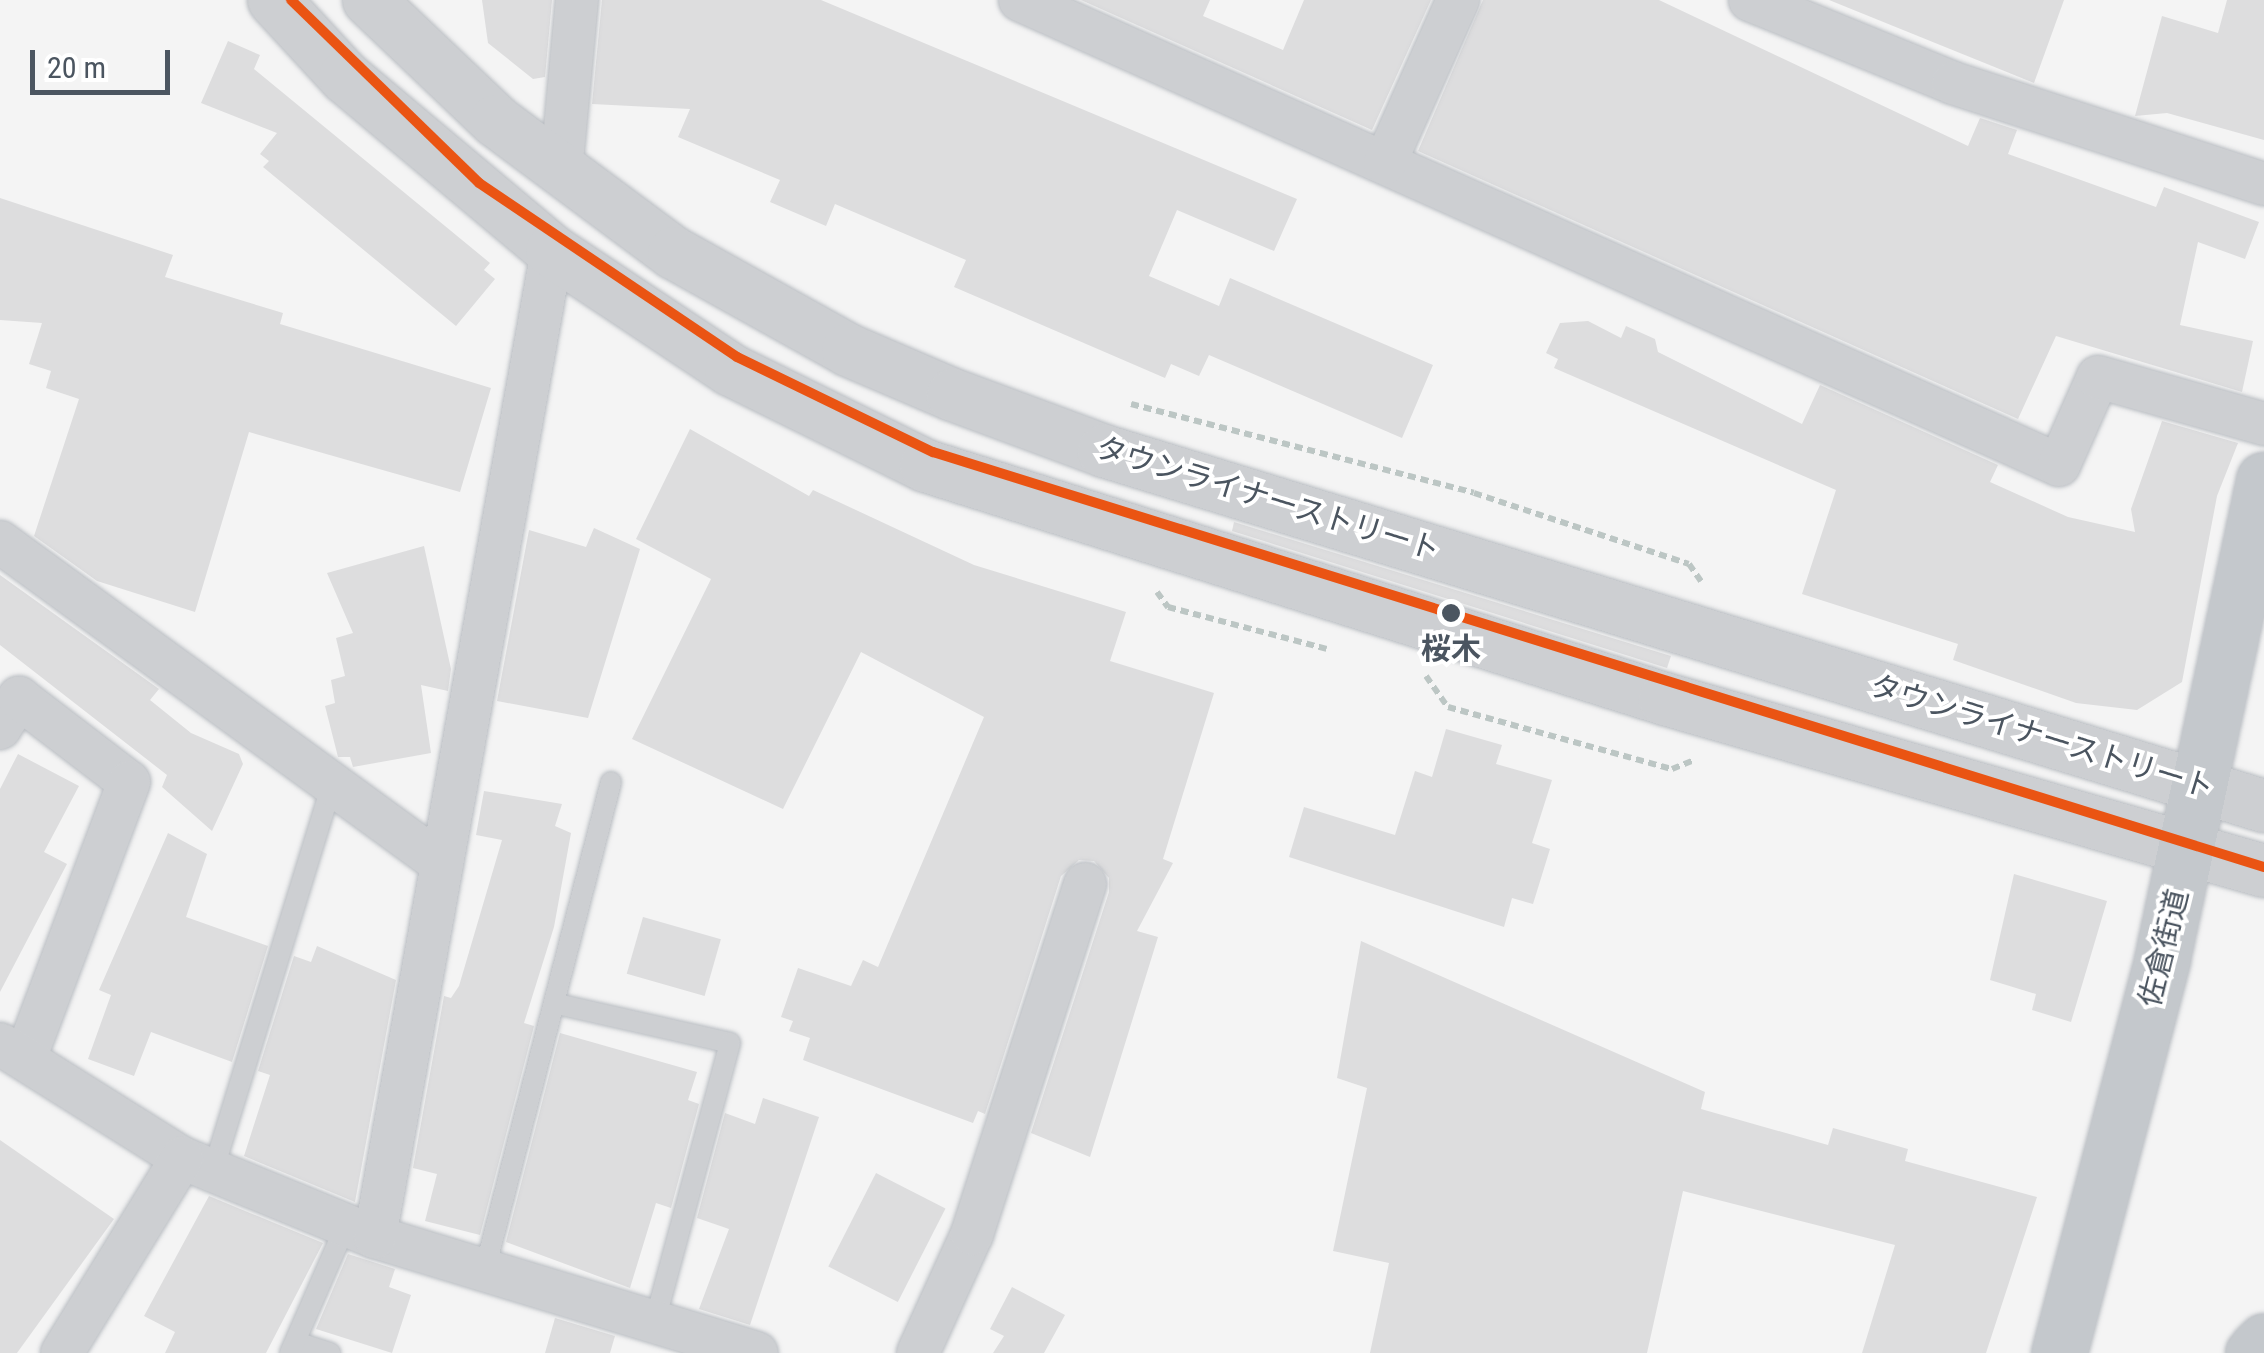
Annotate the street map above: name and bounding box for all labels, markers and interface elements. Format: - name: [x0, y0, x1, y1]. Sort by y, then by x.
- scale bar: [35, 30, 175, 92]
- text: 20 m: [47, 50, 106, 85]
- street label: タウンライナーストリート: [1091, 429, 1445, 569]
- marker: 桜木: [1438, 600, 1464, 626]
- place label: 桜木: [1421, 631, 1481, 667]
- street label: タウンライナーストリート: [1865, 667, 2219, 807]
- street label: 佐倉街道: [2132, 885, 2196, 1011]

